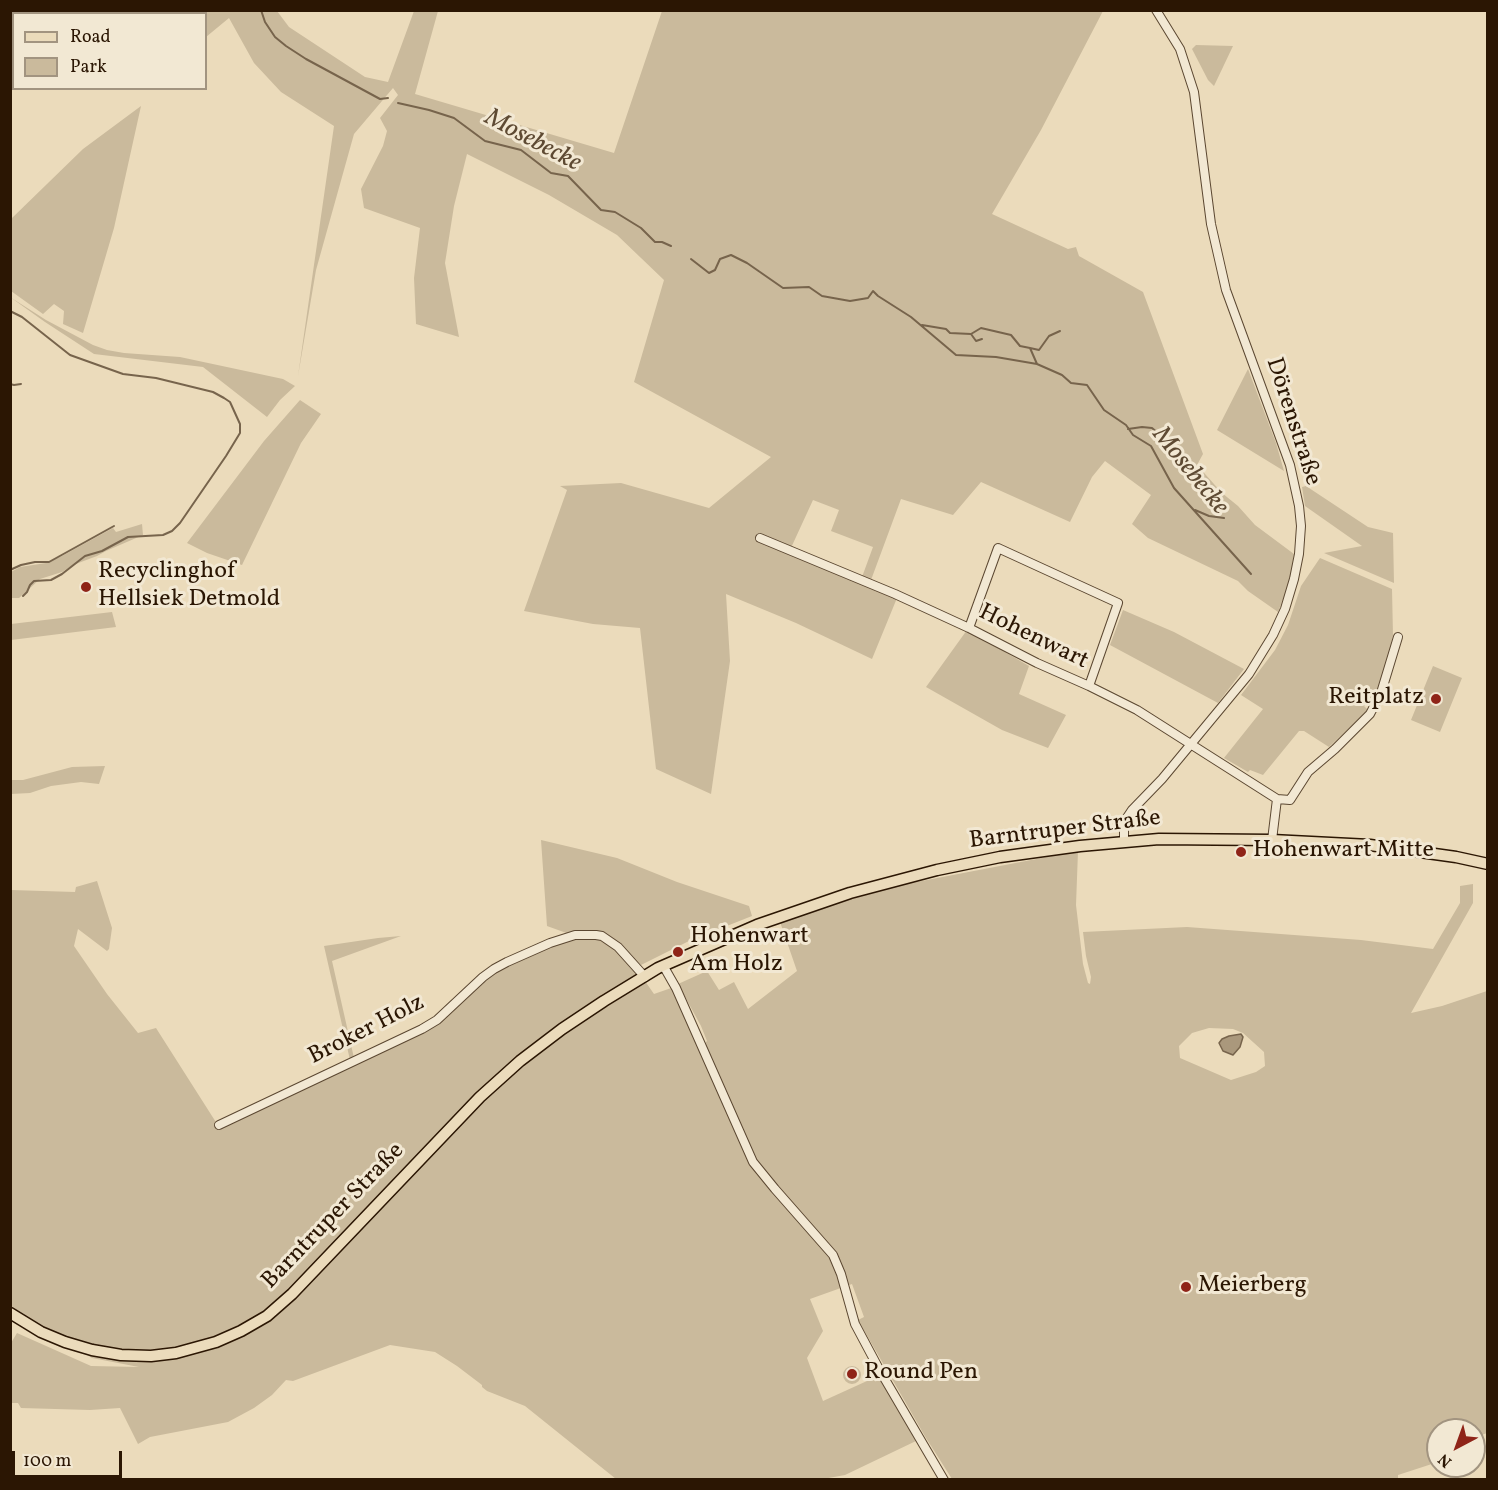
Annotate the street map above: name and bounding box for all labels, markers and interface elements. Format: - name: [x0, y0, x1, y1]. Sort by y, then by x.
- legend: [12, 12, 207, 90]
- text: Road: [70, 25, 111, 50]
- text: Park: [70, 55, 107, 80]
- water label: Mosebecke: [478, 104, 586, 180]
- street label: Dörenstraße: [1258, 355, 1326, 489]
- water label: Mosebecke: [1144, 421, 1234, 523]
- place label: Recyclinghof Hellsiek Detmold: [98, 559, 280, 615]
- marker: Recyclinghof Hellsiek Detmold: [79, 580, 93, 594]
- street label: Hohenwart: [973, 599, 1093, 677]
- place label: Reitplatz: [1328, 685, 1424, 713]
- marker: Reitplatz: [1429, 692, 1443, 706]
- street label: Barntruper Straße: [968, 805, 1162, 857]
- place label: Hohenwart Mitte: [1253, 838, 1434, 866]
- marker: Hohenwart Mitte: [1234, 845, 1248, 859]
- place label: Hohenwart Am Holz: [690, 924, 809, 980]
- marker: Hohenwart Am Holz: [671, 945, 685, 959]
- street label: Broker Holz: [304, 990, 430, 1072]
- street label: Barntruper Straße: [257, 1138, 411, 1296]
- place label: Meierberg: [1198, 1273, 1307, 1301]
- marker: Meierberg: [1179, 1280, 1193, 1294]
- place label: Round Pen: [864, 1360, 978, 1388]
- marker: Round Pen: [845, 1367, 859, 1381]
- north arrow: [1426, 1418, 1486, 1478]
- scale bar: [15, 1439, 124, 1477]
- text: N: [1434, 1448, 1457, 1472]
- text: 100 m: [23, 1449, 72, 1474]

